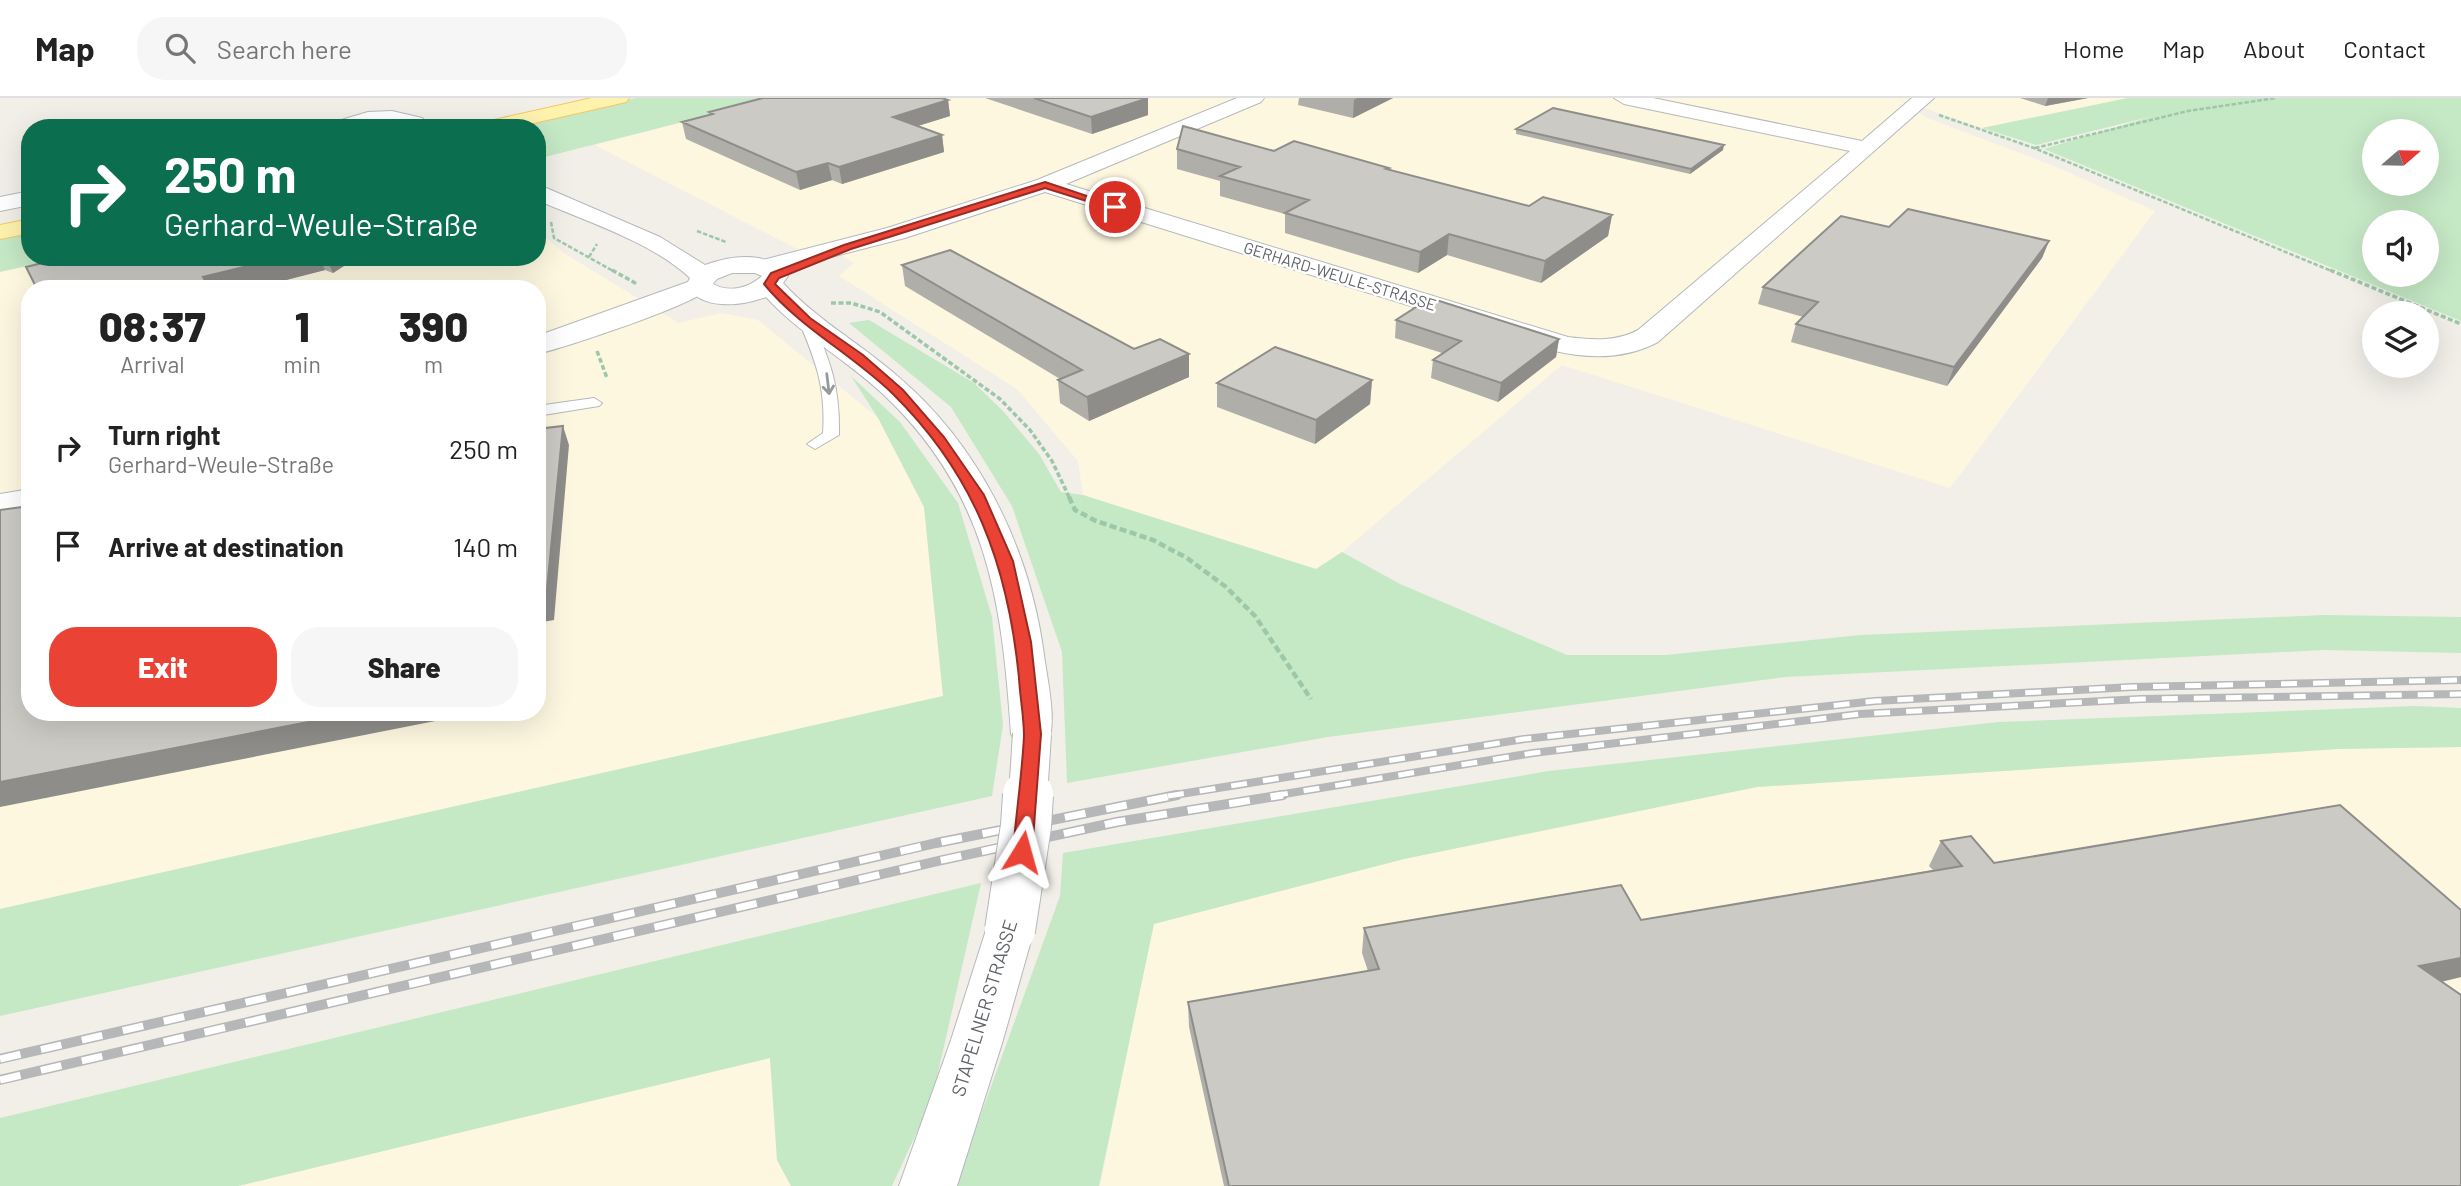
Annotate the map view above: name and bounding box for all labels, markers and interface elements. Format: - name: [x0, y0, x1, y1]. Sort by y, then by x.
- search box: [137, 17, 627, 80]
- text: Map: [35, 28, 95, 68]
- icon: search: [161, 29, 199, 67]
- text: Search here: [217, 33, 352, 64]
- text: Home: [2063, 34, 2124, 63]
- text: Map: [2162, 34, 2205, 63]
- text: About: [2243, 34, 2305, 63]
- text: Contact: [2343, 34, 2426, 63]
- north arrow: [2362, 119, 2440, 196]
- map controls: [2362, 119, 2439, 378]
- text: 250 m: [164, 144, 297, 203]
- icon: right: [49, 147, 140, 238]
- pin: [1085, 177, 1145, 237]
- icon: arrive: [1096, 188, 1134, 226]
- text: Gerhard-Weule-Straße: [164, 204, 478, 242]
- button: sound: [2362, 210, 2439, 287]
- street label: GERHARD-WEULE-STRASSE: [1241, 237, 1439, 314]
- text: 08:37: [99, 300, 206, 350]
- text: 1: [295, 300, 310, 350]
- text: 390: [399, 300, 468, 350]
- button: layers: [2362, 301, 2439, 378]
- text: Arrival: [120, 350, 184, 378]
- text: min: [284, 350, 321, 378]
- text: m: [424, 350, 443, 378]
- one-way arrow: [822, 372, 835, 395]
- text: Turn right: [108, 419, 221, 450]
- icon: right: [49, 429, 87, 467]
- text: 250 m: [449, 433, 518, 464]
- text: Gerhard-Weule-Straße: [108, 450, 334, 478]
- icon: arrive: [49, 527, 87, 565]
- text: Arrive at destination: [108, 531, 344, 562]
- text: 140 m: [453, 531, 518, 562]
- button: Exit: [49, 627, 277, 707]
- button: Share: [291, 627, 518, 707]
- position arrow: [985, 815, 1059, 889]
- street label: STAPELNER STRASSE: [946, 917, 1021, 1099]

